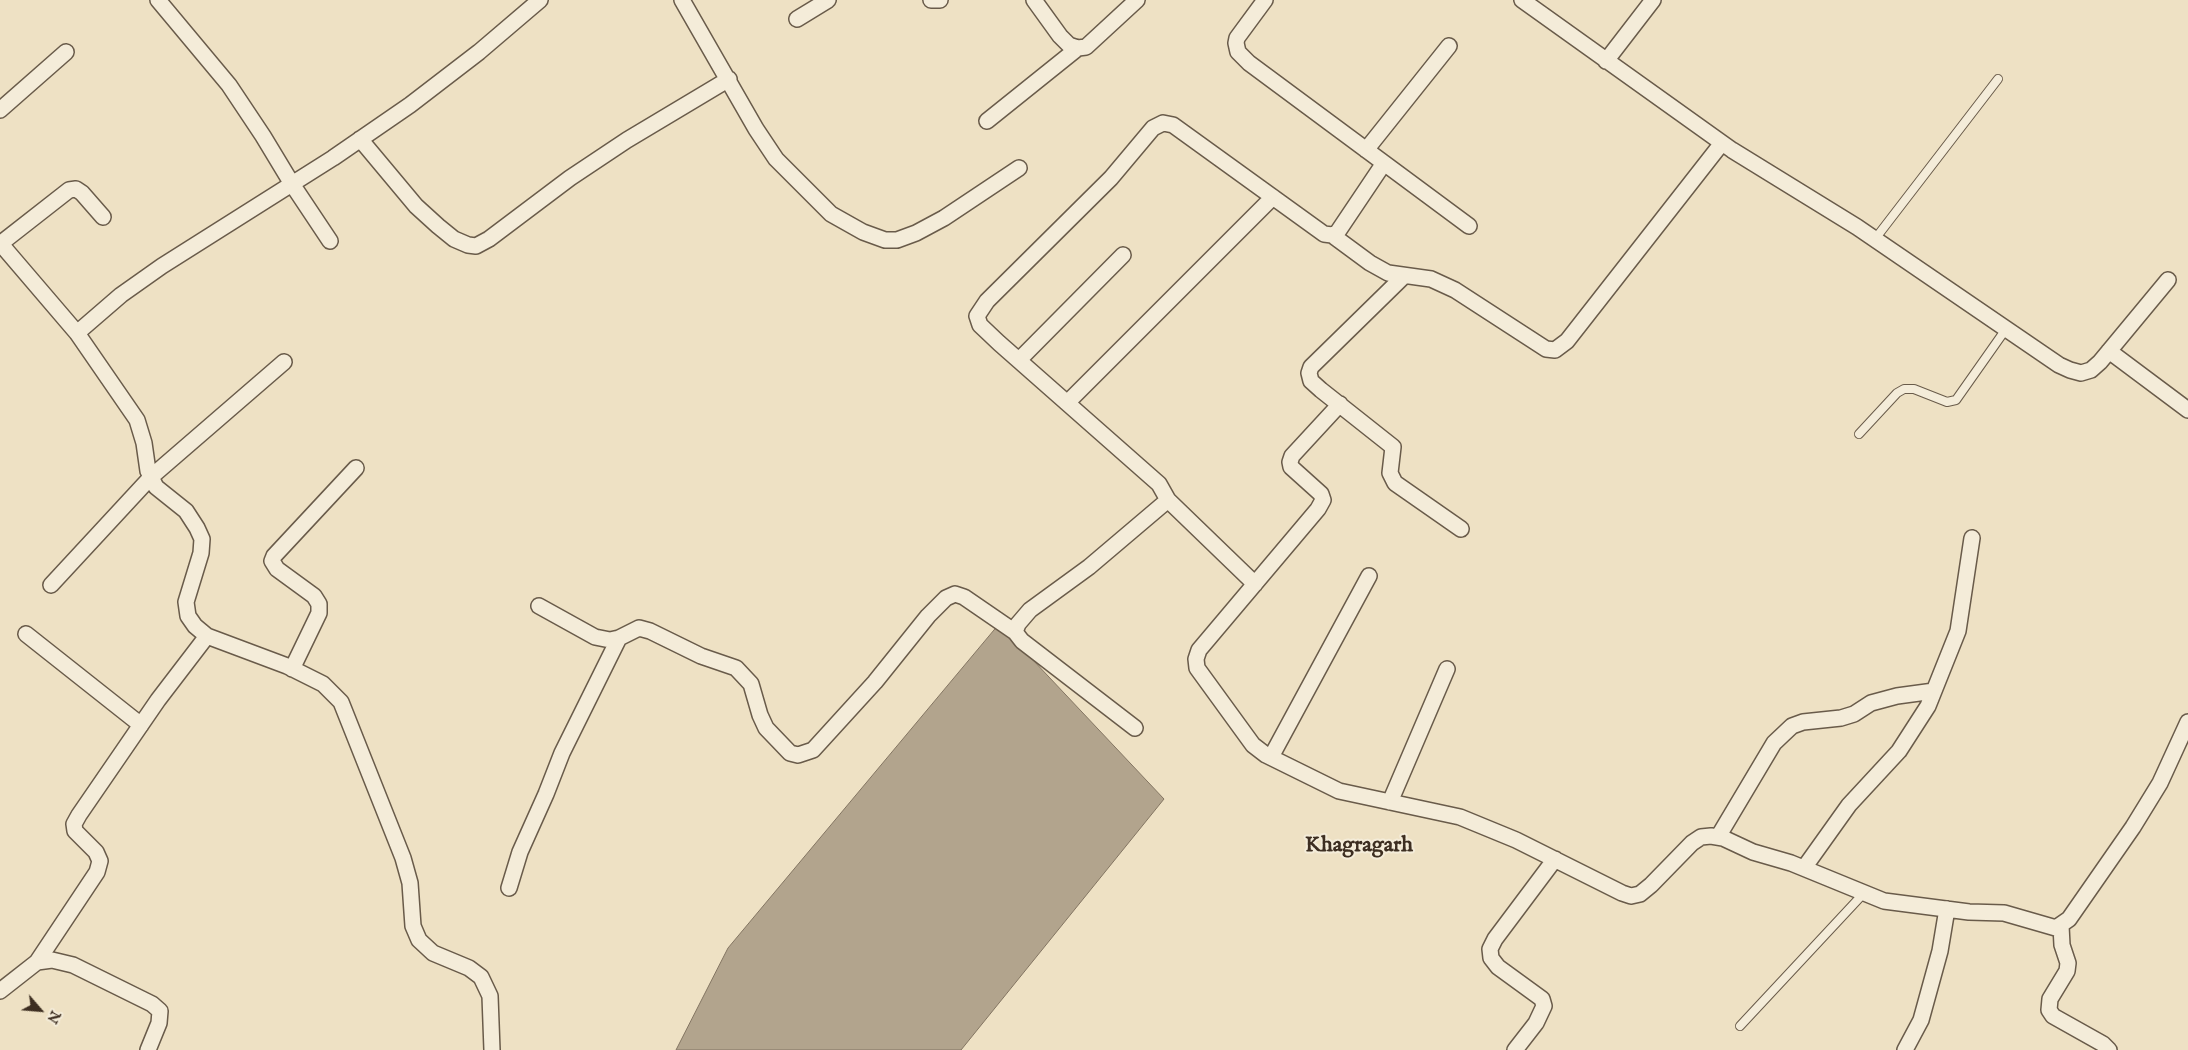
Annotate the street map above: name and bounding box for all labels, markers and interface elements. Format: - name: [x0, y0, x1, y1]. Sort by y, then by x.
- district label: Khagragarh: [1305, 833, 1413, 859]
- north arrow: [15, 985, 65, 1035]
- text: N: [43, 1007, 64, 1026]

